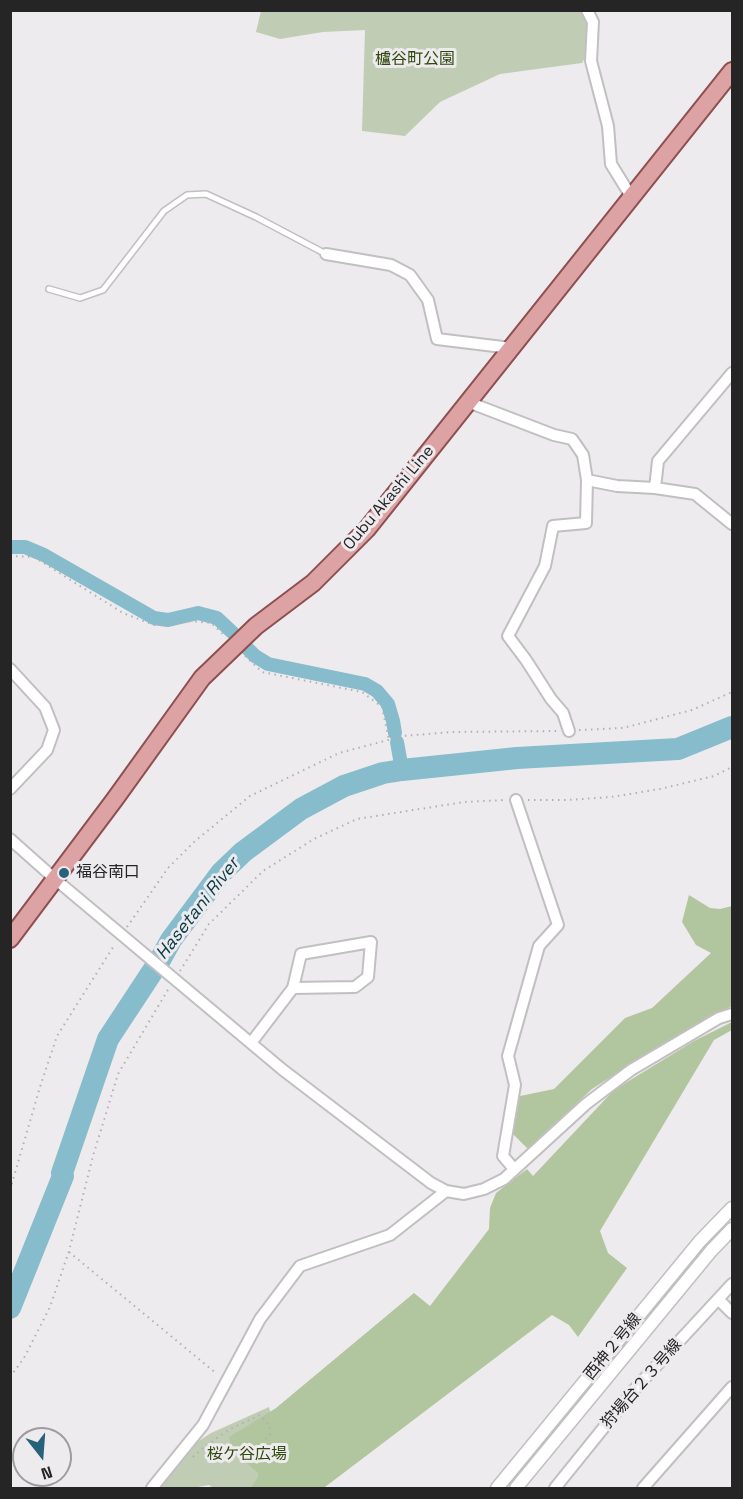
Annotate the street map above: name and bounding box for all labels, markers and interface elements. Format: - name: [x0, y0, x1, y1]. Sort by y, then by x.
- park label: 櫨谷町公園: [375, 50, 455, 70]
- street label: Oubu Akashi Line: [340, 442, 438, 554]
- water label: Hasetani River: [152, 854, 244, 964]
- place label: 福谷南口: [76, 863, 140, 883]
- marker: 福谷南口: [57, 866, 71, 880]
- street label: 西神２号線: [580, 1310, 646, 1384]
- street label: 狩場台２３号線: [598, 1335, 686, 1433]
- north arrow: [12, 1427, 72, 1487]
- park label: 桜ケ谷広場: [207, 1445, 287, 1465]
- text: N: [39, 1461, 55, 1484]

